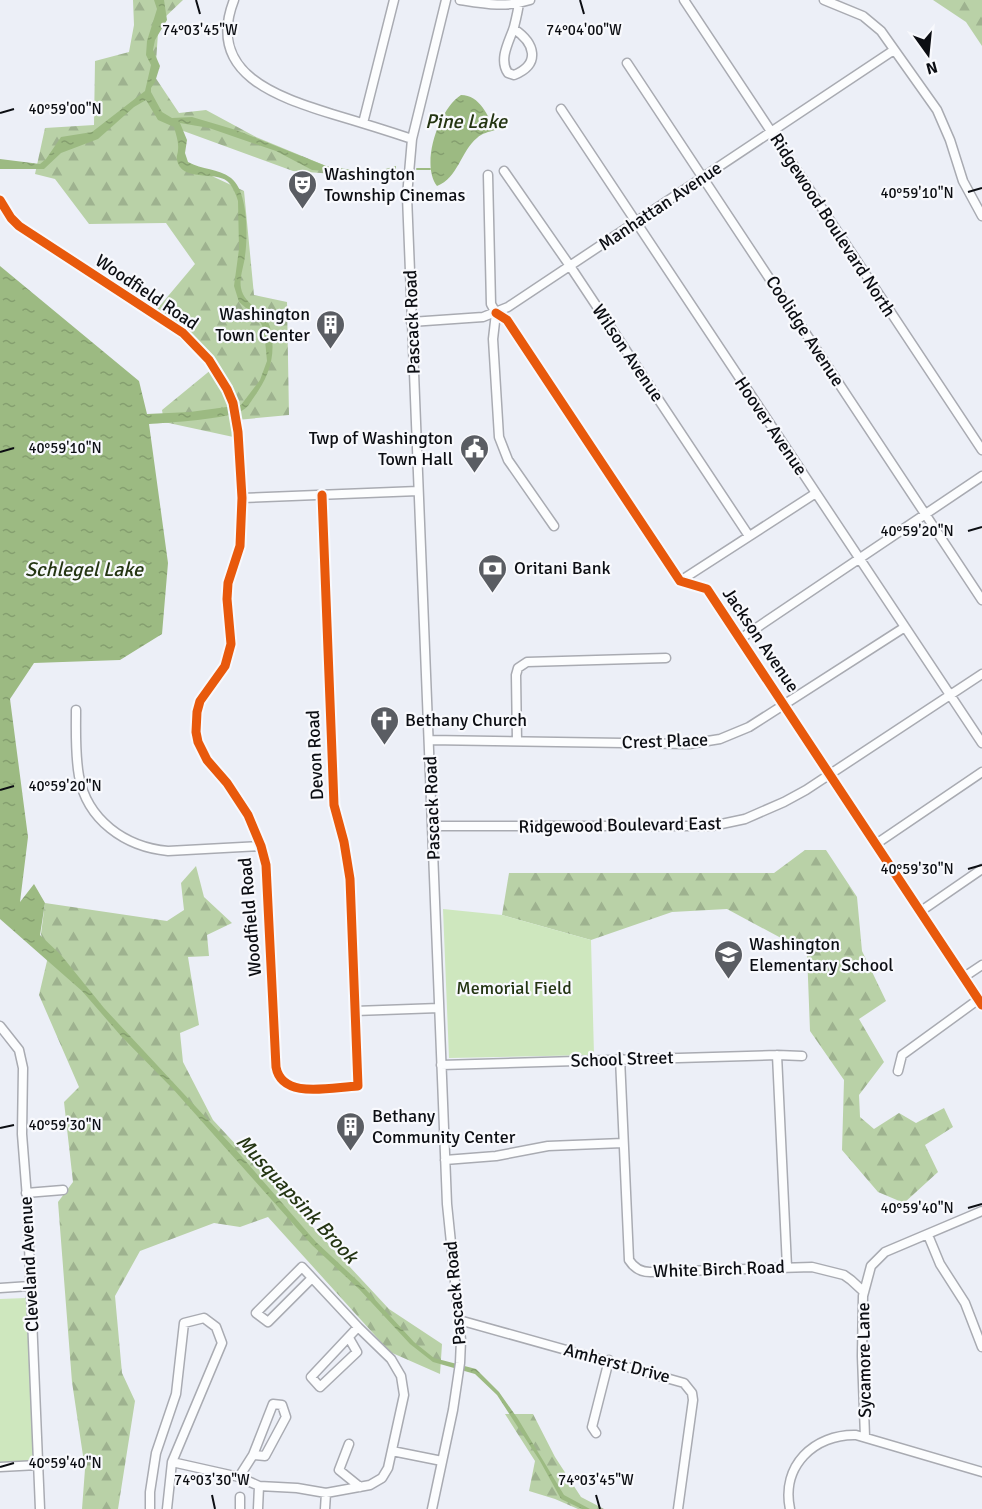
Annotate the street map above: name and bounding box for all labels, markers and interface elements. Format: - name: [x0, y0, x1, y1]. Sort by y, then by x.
- text: 74°03'45"W: [162, 21, 238, 39]
- text: 74°04'00"W: [546, 21, 622, 39]
- north arrow: [898, 24, 958, 84]
- text: N: [924, 56, 940, 79]
- text: 40°59'00"N: [28, 100, 102, 118]
- water label: Pine Lake: [425, 109, 508, 134]
- street label: Ridgewood Boulevard North: [765, 129, 901, 321]
- street label: Manhattan Avenue: [594, 157, 726, 255]
- place label: Washington Township Cinemas: [324, 163, 465, 206]
- theatre icon: Washington Township Cinemas: [287, 168, 319, 210]
- text: 40°59'10"N: [880, 184, 954, 202]
- street label: Woodfield Road: [91, 249, 203, 335]
- street label: Pascack Road: [399, 269, 425, 375]
- street label: Coolidge Avenue: [761, 271, 849, 391]
- street label: Wilson Avenue: [587, 300, 669, 406]
- place label: Washington Town Center: [215, 303, 310, 346]
- building icon: Washington Town Center: [315, 308, 347, 350]
- street label: Hoover Avenue: [730, 372, 812, 480]
- place label: Twp of Washington Town Hall: [309, 427, 453, 470]
- public building icon: Twp of Washington Town Hall: [458, 432, 490, 474]
- text: 40°59'10"N: [28, 439, 102, 457]
- text: 40°59'20"N: [880, 522, 954, 540]
- bank icon: Oritani Bank: [477, 552, 509, 594]
- water label: Schlegel Lake: [25, 557, 144, 582]
- place label: Oritani Bank: [514, 557, 611, 579]
- street label: Jackson Avenue: [718, 583, 804, 697]
- church icon: Bethany Church: [368, 704, 400, 746]
- street label: Devon Road: [302, 709, 328, 801]
- place label: Bethany Church: [405, 709, 527, 731]
- street label: Crest Place: [621, 729, 709, 753]
- street label: Pascack Road: [419, 755, 445, 861]
- text: 40°59'20"N: [28, 777, 102, 795]
- street label: Ridgewood Boulevard East: [518, 812, 722, 838]
- street label: Woodfield Road: [234, 857, 266, 977]
- text: 40°59'30"N: [880, 860, 954, 878]
- place label: Washington Elementary School: [749, 933, 894, 976]
- school or university icon: Washington Elementary School: [712, 938, 744, 980]
- park label: Memorial Field: [456, 977, 572, 999]
- street label: School Street: [570, 1046, 674, 1072]
- place label: Bethany Community Center: [372, 1105, 516, 1148]
- building icon: Bethany Community Center: [335, 1110, 367, 1152]
- text: 40°59'30"N: [28, 1116, 102, 1134]
- water label: Musquapsink Brook: [231, 1129, 365, 1270]
- street label: Cleveland Avenue: [14, 1196, 44, 1332]
- text: 40°59'40"N: [880, 1199, 954, 1217]
- street label: Pascack Road: [439, 1240, 471, 1346]
- street label: White Birch Road: [653, 1256, 785, 1282]
- street label: Sycamore Lane: [852, 1302, 876, 1418]
- street label: Amherst Drive: [561, 1338, 673, 1388]
- text: 40°59'40"N: [28, 1454, 102, 1472]
- text: 74°03'30"W: [174, 1471, 250, 1489]
- text: 74°03'45"W: [558, 1471, 634, 1489]

